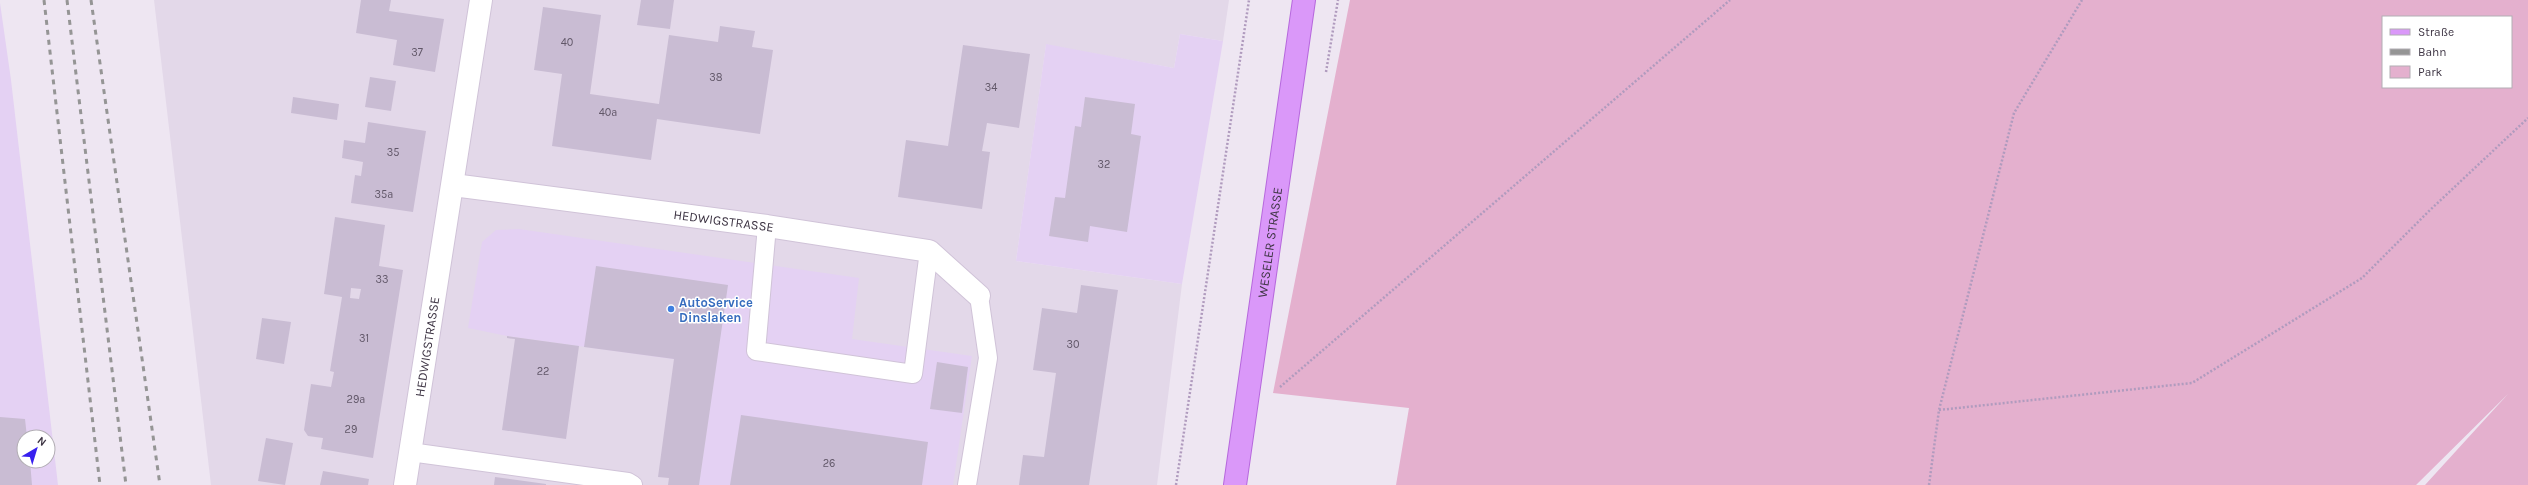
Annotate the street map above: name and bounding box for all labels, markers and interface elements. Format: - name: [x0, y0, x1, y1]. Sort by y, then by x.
- legend: [2382, 16, 2512, 88]
- text: Straße: [2418, 25, 2454, 39]
- house number: 40: [561, 36, 573, 49]
- text: Bahn: [2418, 45, 2447, 59]
- house number: 37: [411, 46, 423, 59]
- text: Park: [2418, 65, 2443, 79]
- house number: 38: [709, 71, 723, 84]
- house number: 34: [985, 81, 997, 94]
- house number: 40a: [599, 106, 617, 119]
- house number: 35: [387, 146, 399, 159]
- house number: 32: [1098, 158, 1110, 171]
- street label: WESELER STRASSE: [1255, 186, 1285, 299]
- house number: 35a: [375, 188, 393, 201]
- street label: HEDWIGSTRASSE: [673, 207, 775, 235]
- house number: 33: [376, 273, 389, 286]
- place label: AutoService Dinslaken: [679, 295, 753, 325]
- street label: HEDWIGSTRASSE: [412, 296, 442, 398]
- marker: AutoService Dinslaken: [666, 304, 676, 314]
- house number: 31: [359, 332, 369, 345]
- house number: 30: [1066, 338, 1080, 351]
- house number: 22: [537, 365, 549, 378]
- house number: 29a: [347, 393, 365, 406]
- house number: 29: [345, 423, 357, 436]
- north arrow: [16, 429, 56, 469]
- text: N: [35, 434, 49, 449]
- house number: 26: [823, 457, 835, 470]

